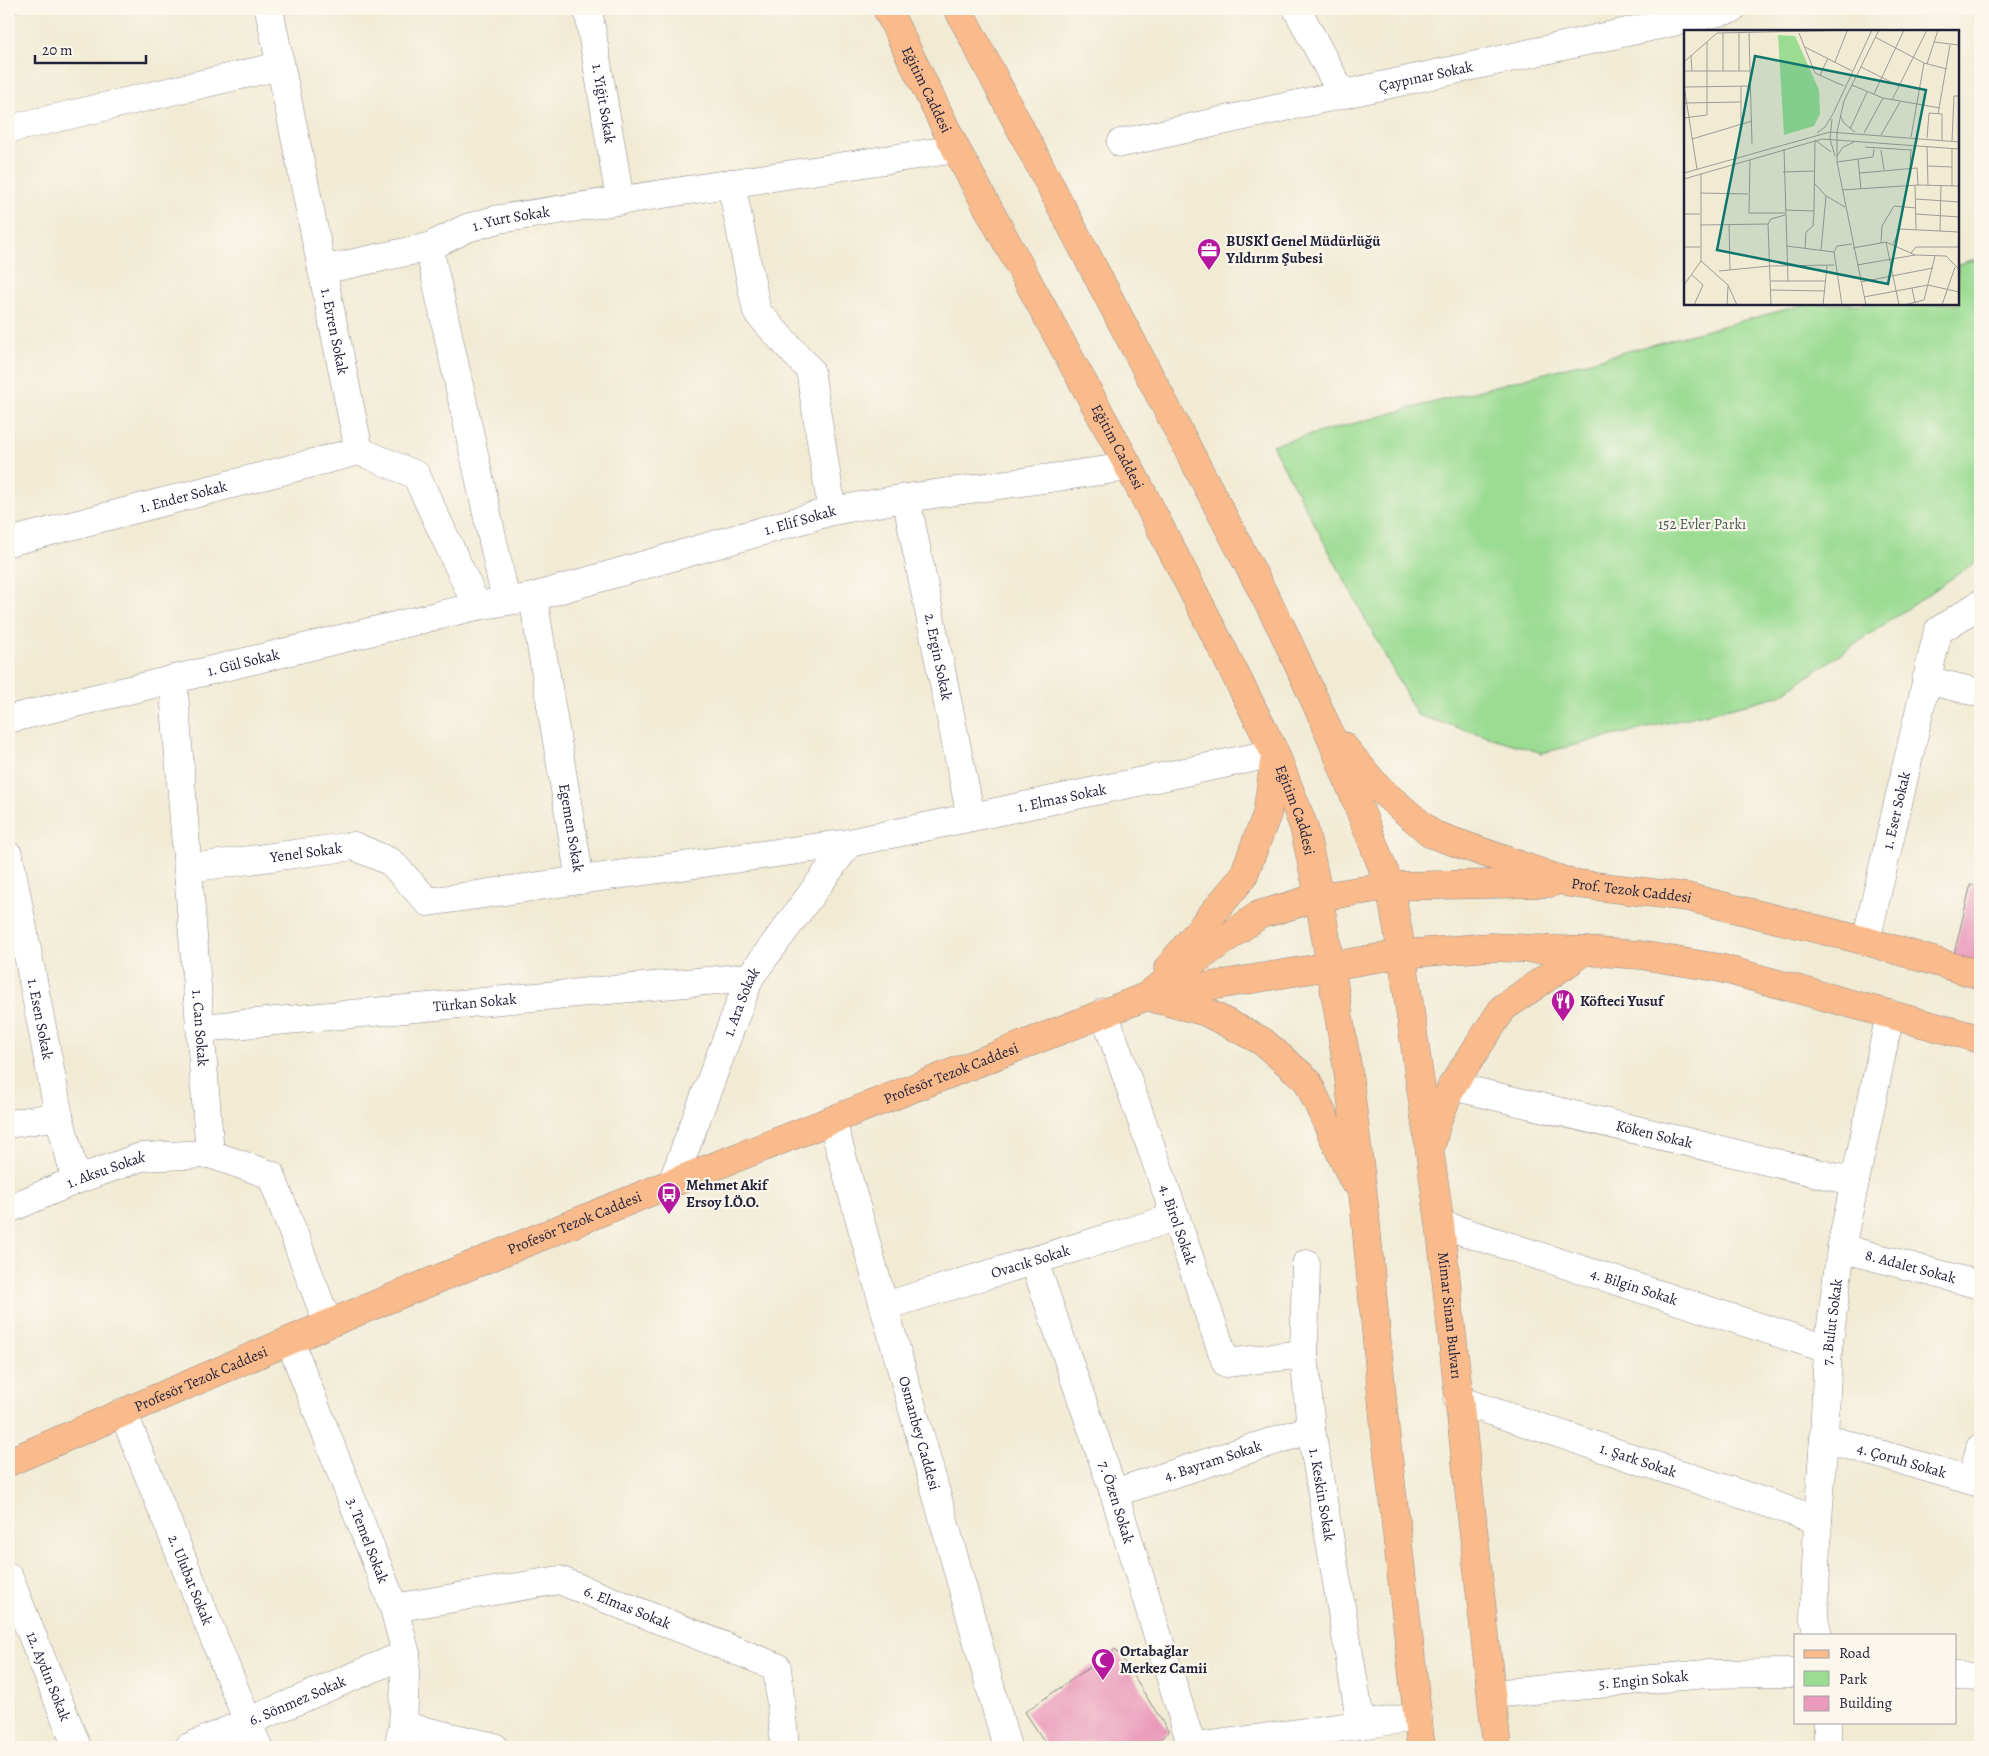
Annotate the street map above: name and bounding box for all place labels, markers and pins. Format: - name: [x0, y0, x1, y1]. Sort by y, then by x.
- place label: BUSKİ Genel Müdürlüğü Yıldırım Şubesi: [1225, 231, 1381, 268]
- office icon: BUSKİ Genel Müdürlüğü Yıldırım Şubesi: [1196, 237, 1222, 271]
- restaurant icon: Köfteci Yusuf: [1550, 988, 1576, 1022]
- place label: Köfteci Yusuf: [1580, 991, 1665, 1011]
- place label: Mehmet Akif Ersoy İ.Ö.O.: [686, 1175, 769, 1212]
- bus stop icon: Mehmet Akif Ersoy İ.Ö.O.: [656, 1181, 682, 1215]
- place label: Ortabağlar Merkez Camii: [1120, 1641, 1208, 1678]
- mosque icon: Ortabağlar Merkez Camii: [1090, 1647, 1116, 1681]

